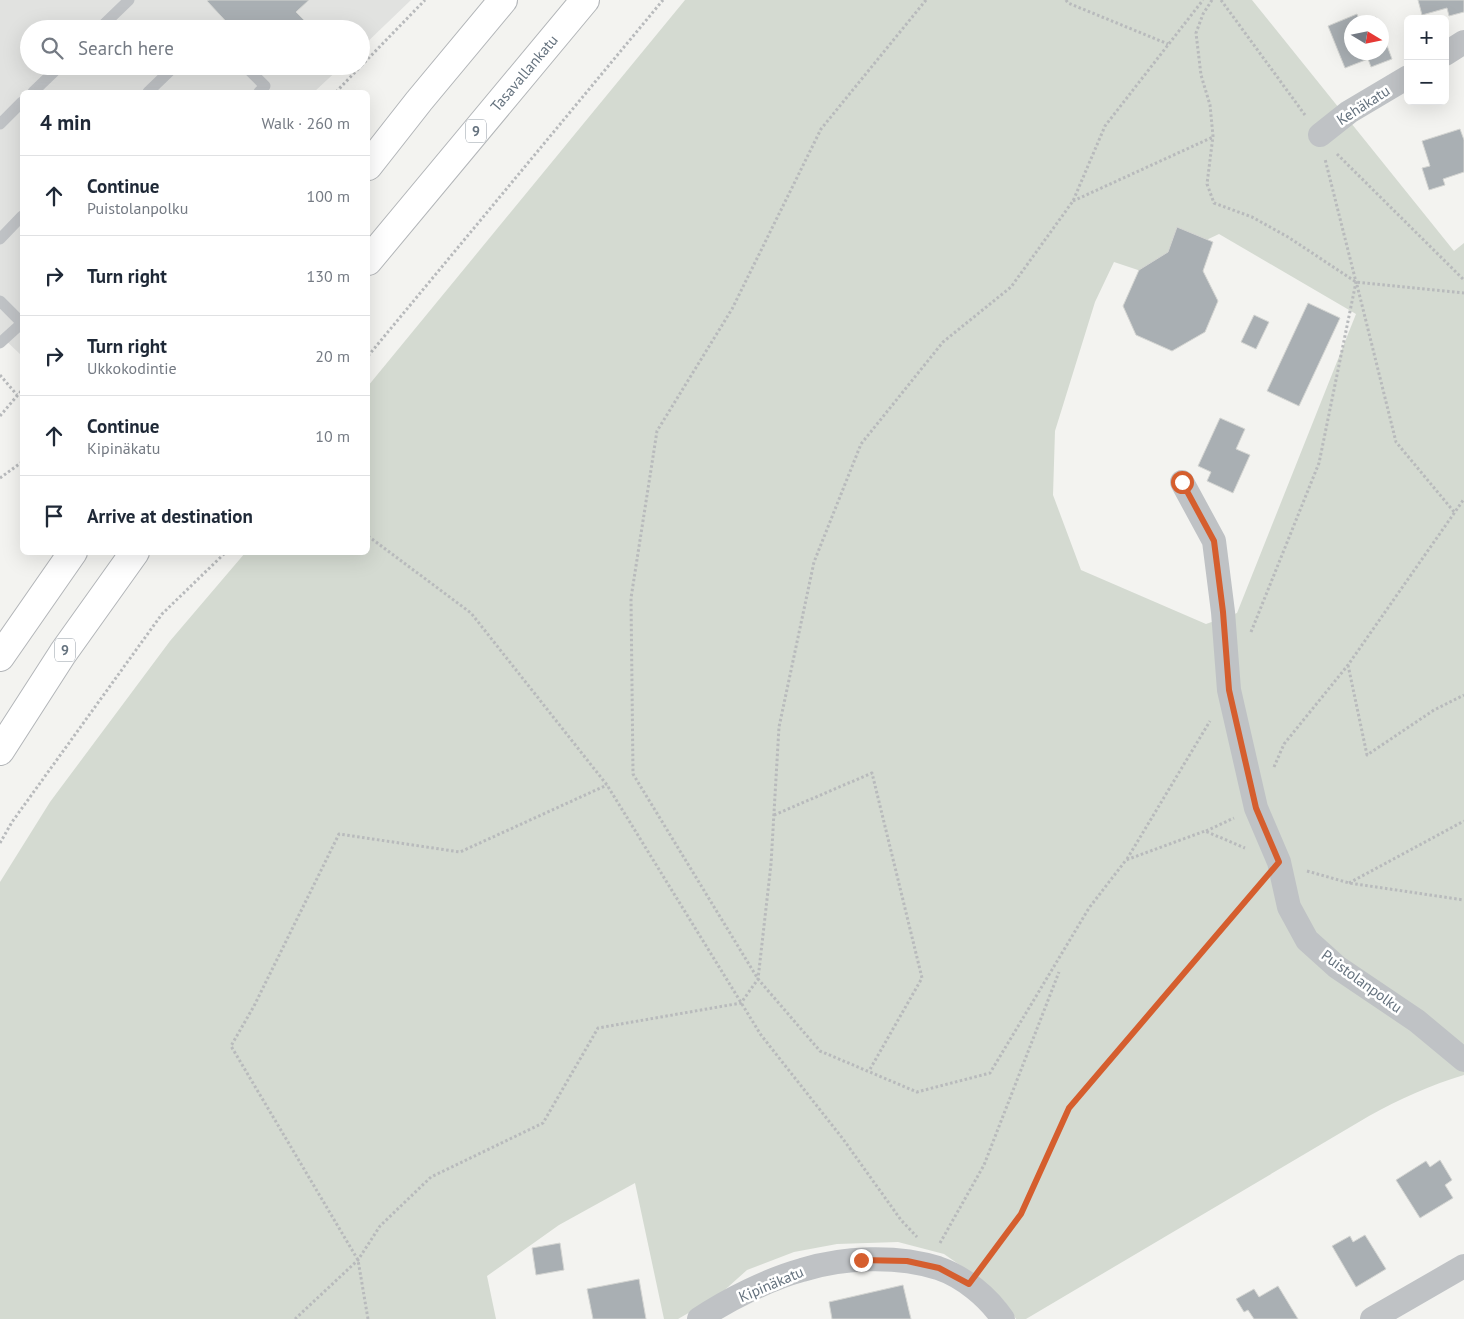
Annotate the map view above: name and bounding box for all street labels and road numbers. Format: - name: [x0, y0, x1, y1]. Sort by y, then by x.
- street label: Tasavallankatu: [486, 31, 562, 115]
- street label: Kehäkatu: [1333, 81, 1393, 129]
- road number: 9: [466, 120, 486, 142]
- road number: 9: [55, 638, 75, 662]
- street label: Puistolanpolku: [1318, 945, 1406, 1017]
- street label: Kipinäkatu: [736, 1262, 806, 1306]

